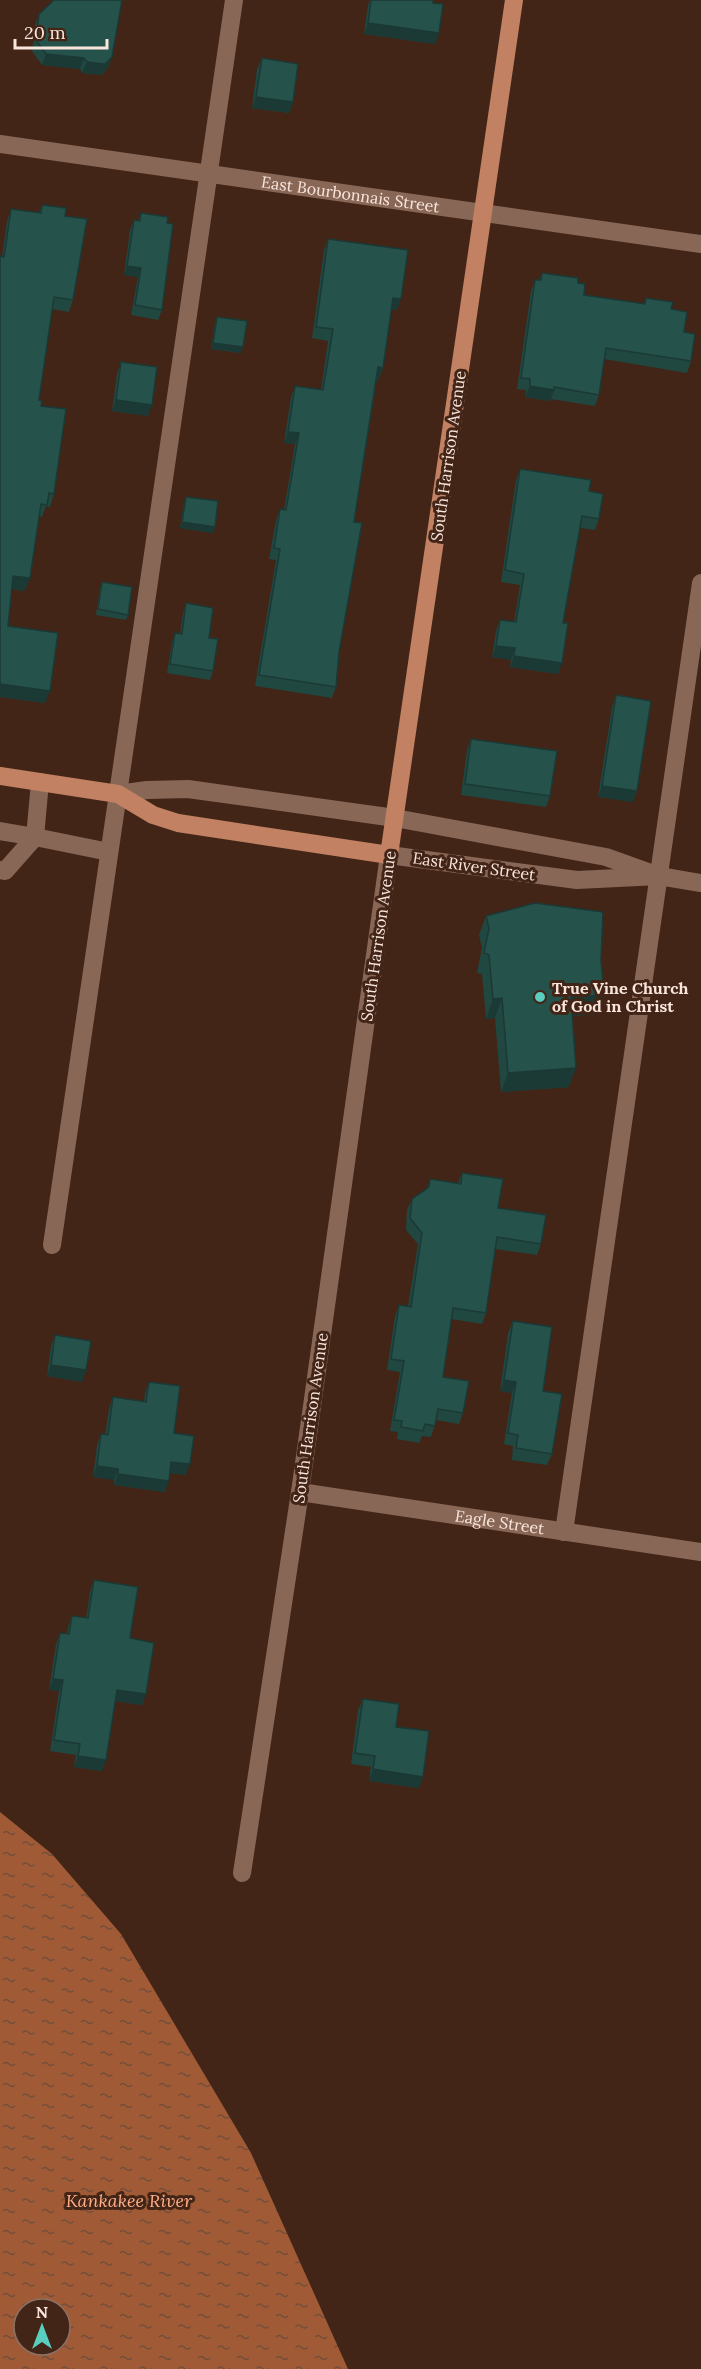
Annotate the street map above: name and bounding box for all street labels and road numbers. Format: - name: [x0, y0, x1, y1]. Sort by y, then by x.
- street label: East Bourbonnais Street: [260, 171, 442, 217]
- street label: South Harrison Avenue: [426, 369, 470, 543]
- street label: East River Street: [411, 847, 537, 885]
- street label: South Harrison Avenue: [356, 849, 400, 1023]
- street label: South Harrison Avenue: [288, 1331, 332, 1505]
- street label: Eagle Street: [454, 1505, 547, 1539]

